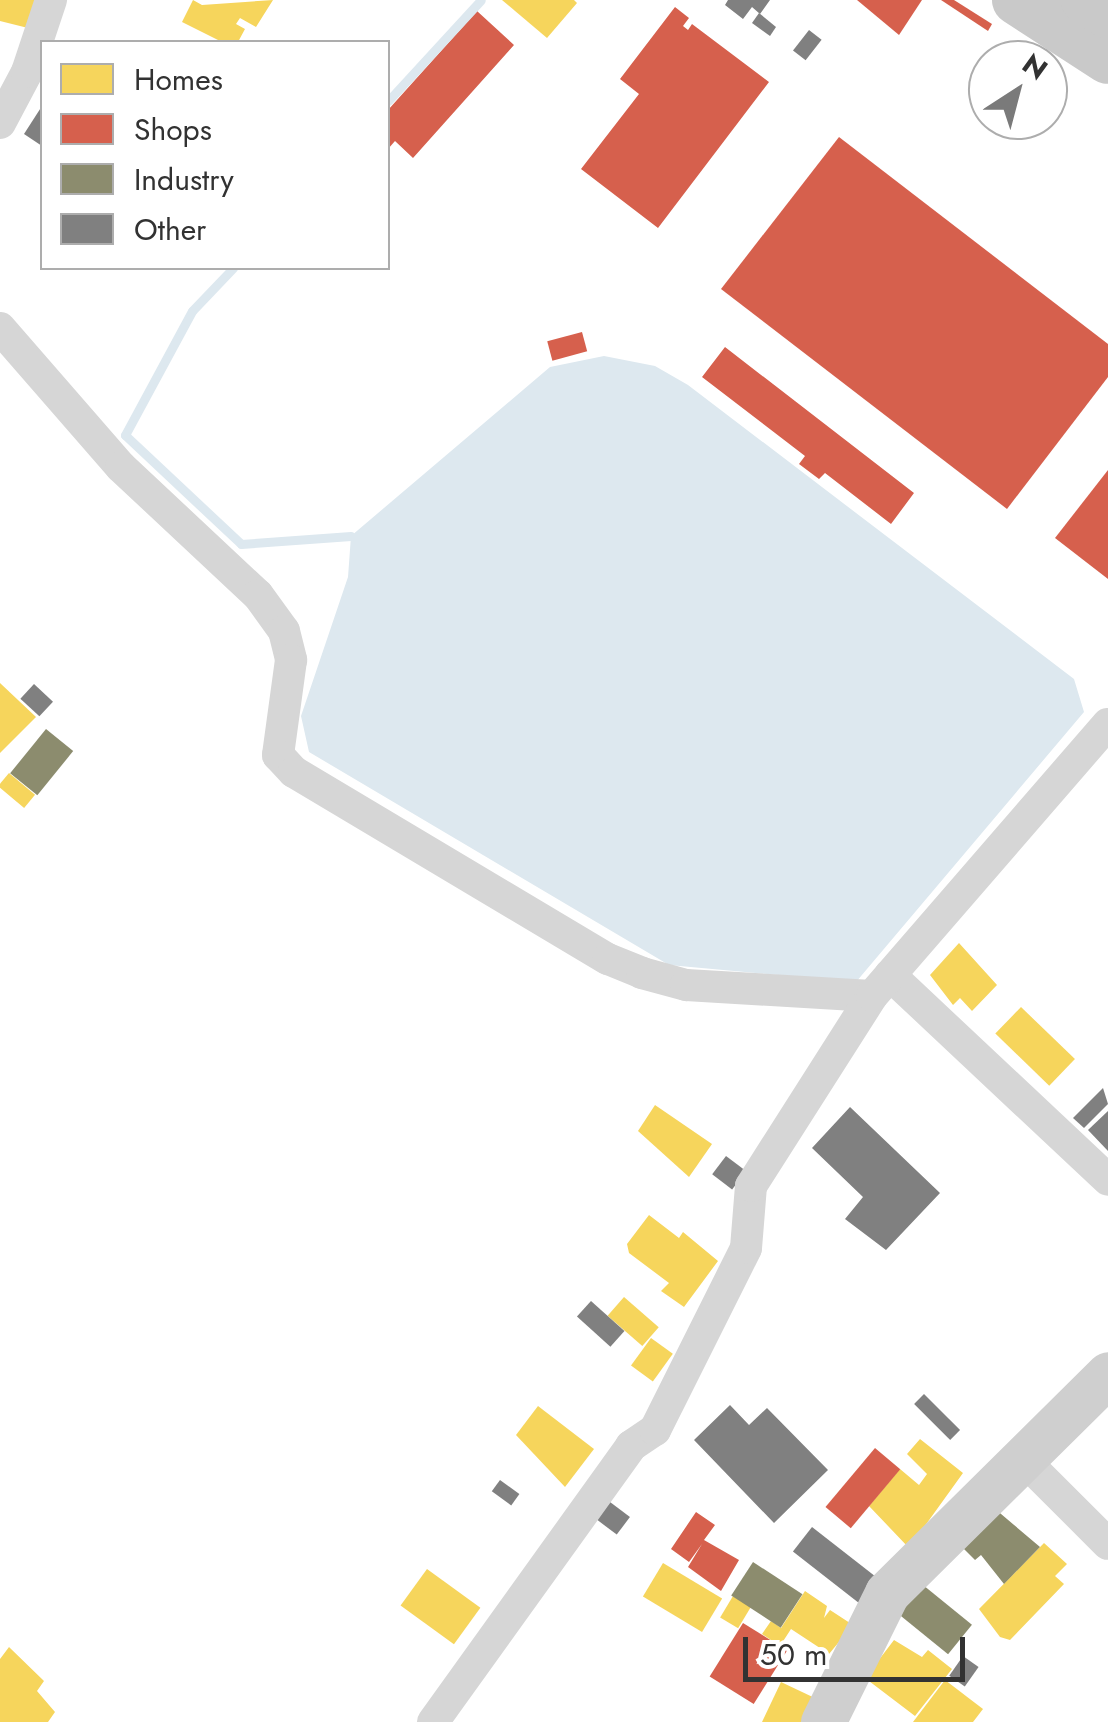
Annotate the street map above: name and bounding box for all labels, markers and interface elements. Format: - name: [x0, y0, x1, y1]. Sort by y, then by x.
- legend: [40, 40, 390, 270]
- north arrow: [968, 40, 1068, 140]
- text: N: [1014, 44, 1056, 90]
- text: Homes: [134, 58, 223, 101]
- text: Shops: [134, 108, 212, 151]
- text: Industry: [134, 158, 234, 201]
- text: Other: [134, 208, 206, 251]
- scale bar: [748, 1617, 970, 1679]
- text: 50 m: [760, 1633, 827, 1676]

